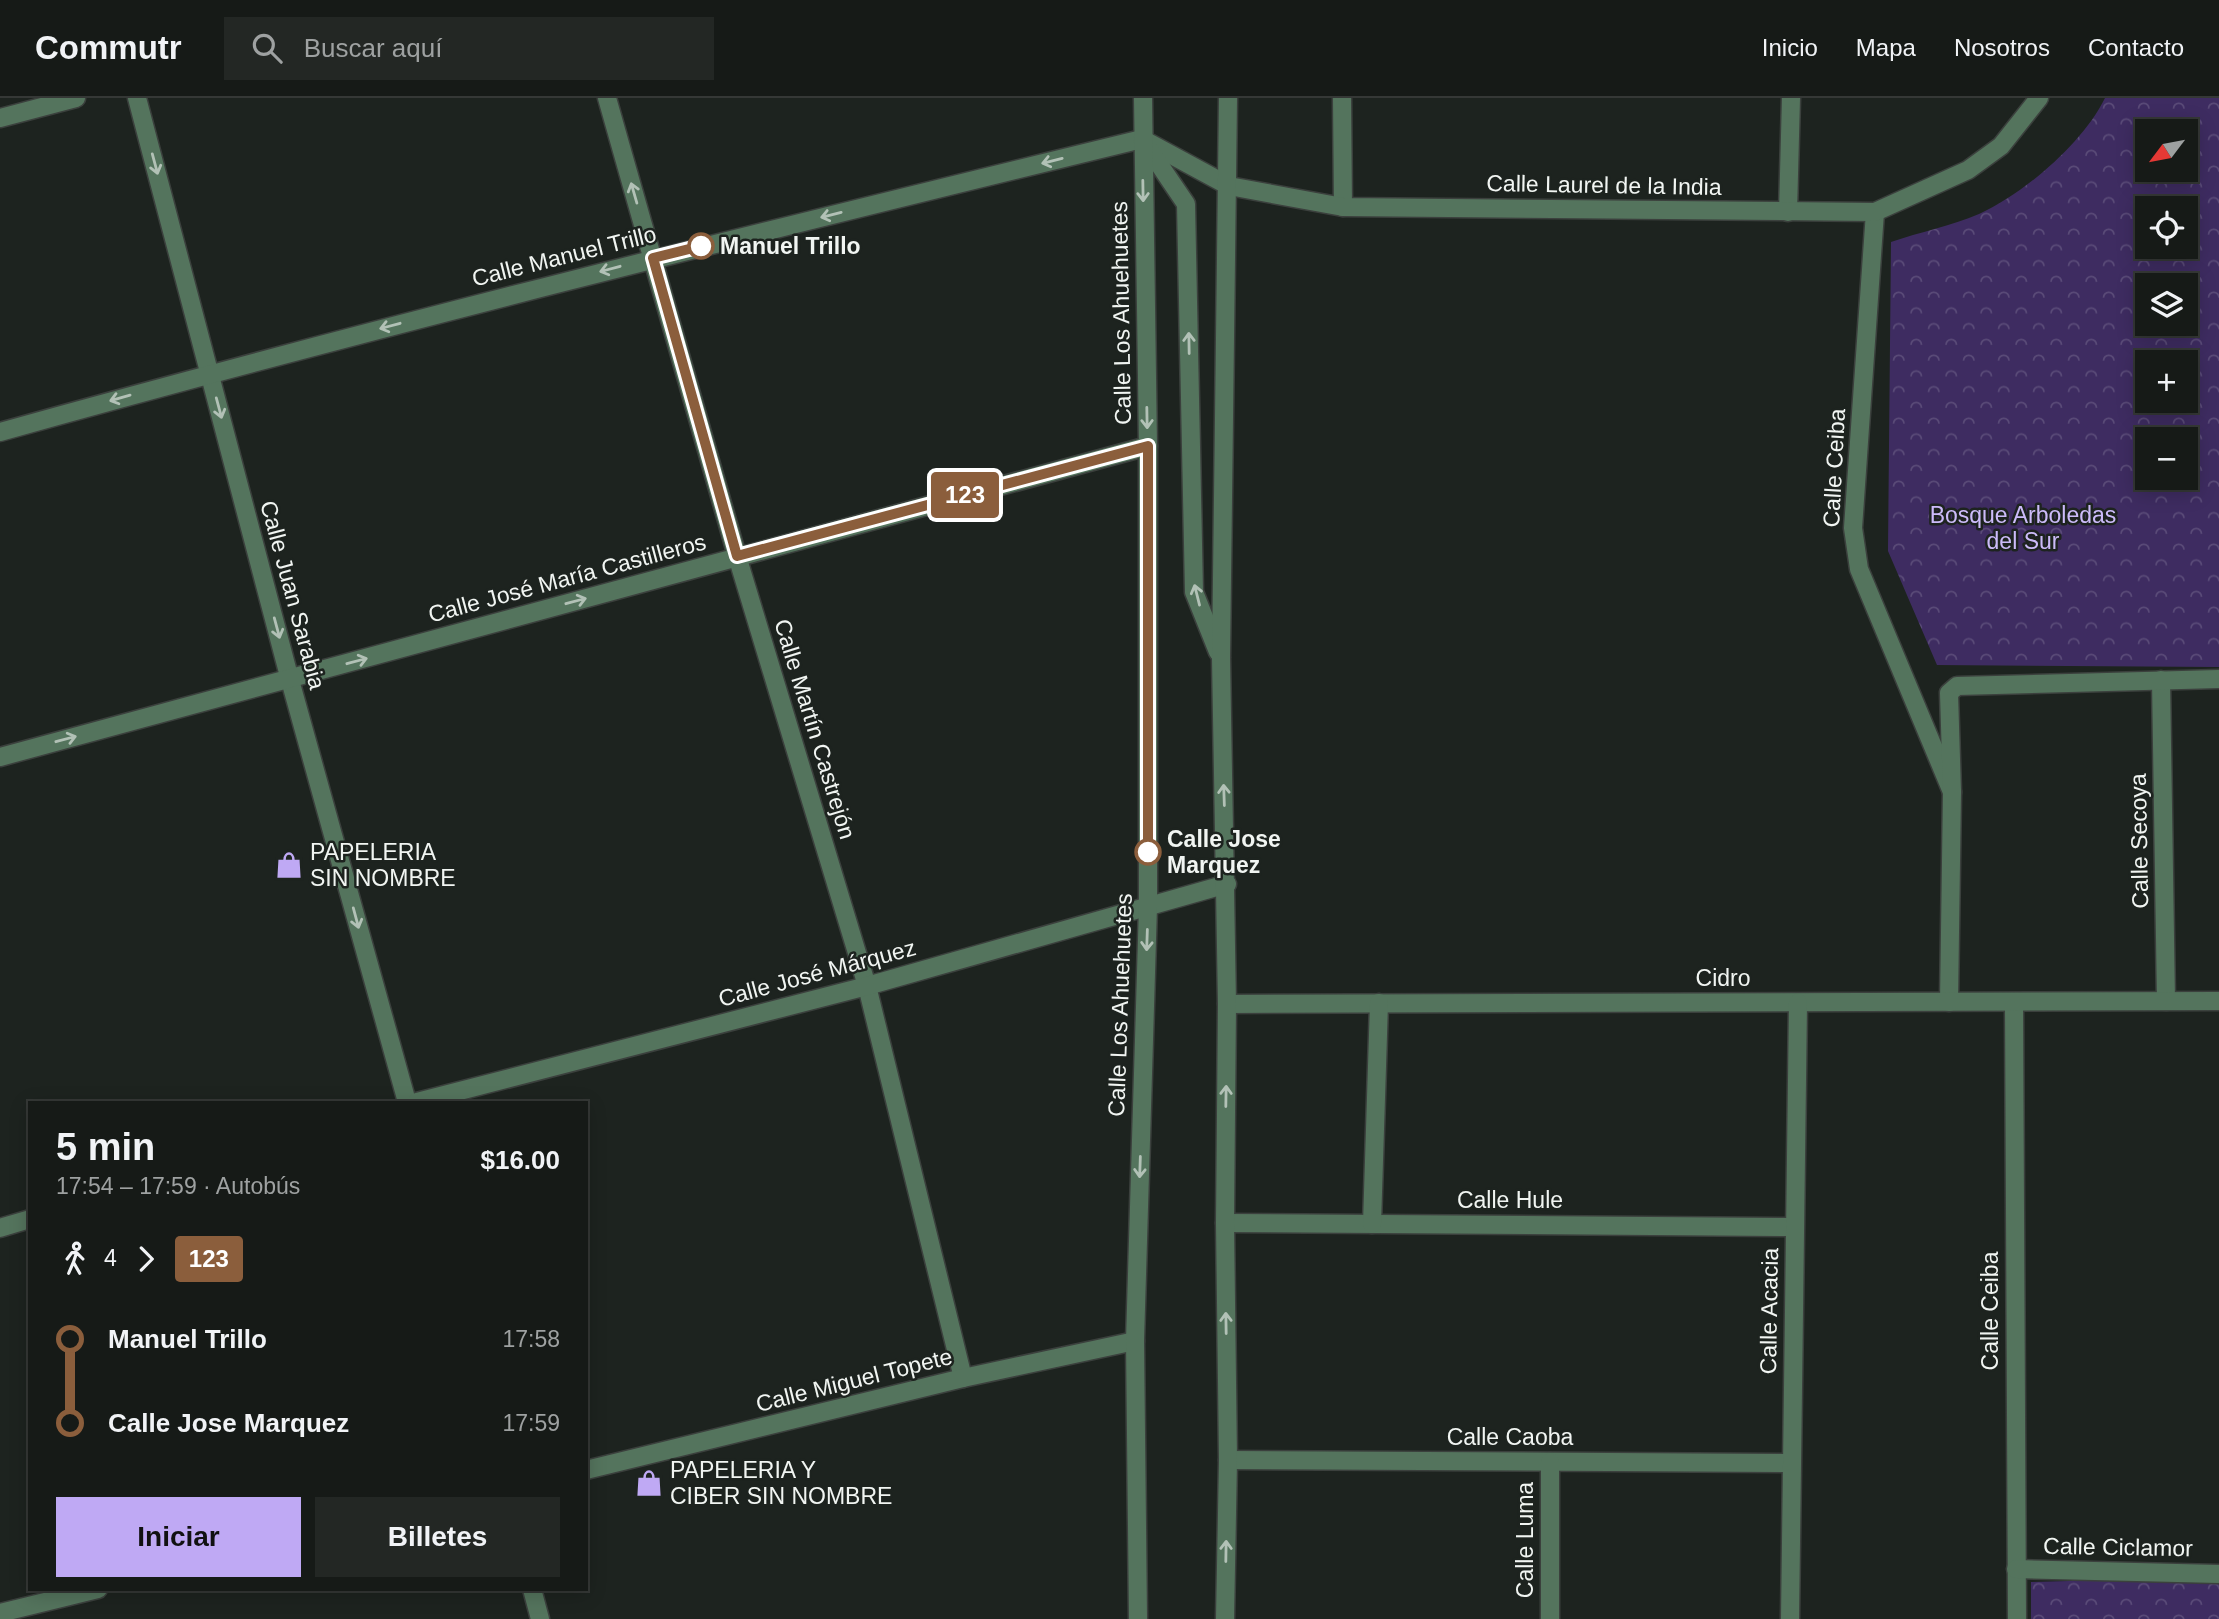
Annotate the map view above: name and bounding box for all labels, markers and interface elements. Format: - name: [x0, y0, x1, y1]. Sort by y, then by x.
- search box: [224, 17, 714, 80]
- text: Commutr: [35, 29, 182, 66]
- icon: search: [248, 29, 286, 67]
- text: Buscar aquí: [304, 33, 442, 63]
- text: Inicio: [1762, 34, 1818, 61]
- text: Mapa: [1856, 34, 1916, 61]
- text: Nosotros: [1954, 34, 2050, 61]
- text: Contacto: [2088, 34, 2184, 61]
- north arrow: [2135, 119, 2198, 182]
- map controls: [2135, 119, 2198, 490]
- one-way arrow: [149, 152, 162, 175]
- one-way arrow: [1041, 155, 1064, 168]
- street label: Calle Laurel de la India: [1486, 170, 1722, 200]
- one-way arrow: [1137, 179, 1150, 202]
- one-way arrow: [627, 182, 640, 204]
- button: locate: [2135, 196, 2198, 259]
- street label: Calle Los Ahuehuetes: [1106, 201, 1136, 425]
- one-way arrow: [820, 209, 843, 222]
- street label: Calle Manuel Trillo: [469, 220, 659, 292]
- marker: Manuel Trillo: [688, 233, 714, 259]
- place label: Manuel Trillo: [720, 233, 861, 259]
- one-way arrow: [600, 263, 622, 276]
- button: layers: [2135, 273, 2198, 336]
- one-way arrow: [379, 320, 402, 333]
- one-way arrow: [1182, 332, 1195, 355]
- button: +: [2135, 350, 2198, 413]
- one-way arrow: [109, 392, 132, 405]
- one-way arrow: [213, 397, 226, 419]
- one-way arrow: [1141, 406, 1154, 429]
- street label: Calle Ceiba: [1818, 408, 1850, 528]
- button: −: [2135, 427, 2198, 490]
- line badge: 123: [925, 472, 1005, 518]
- text: 123: [945, 481, 985, 508]
- street label: Calle Juan Sarabia: [255, 498, 331, 692]
- park label: Bosque Arboledas del Sur: [1930, 502, 2116, 554]
- street label: Calle José María Castilleros: [425, 528, 709, 628]
- one-way arrow: [1190, 584, 1203, 606]
- one-way arrow: [565, 593, 587, 606]
- street label: Calle Martín Castrejón: [769, 616, 861, 842]
- one-way arrow: [271, 617, 284, 639]
- one-way arrow: [345, 654, 367, 667]
- one-way arrow: [54, 732, 77, 745]
- street label: Calle Secoya: [2125, 773, 2153, 909]
- one-way arrow: [1218, 784, 1231, 807]
- place label: Calle Jose Marquez: [1167, 826, 1281, 878]
- place label: PAPELERIA SIN NOMBRE: [310, 839, 456, 891]
- marker: Calle Jose Marquez: [1135, 839, 1161, 865]
- shop icon: PAPELERIA SIN NOMBRE: [274, 850, 304, 880]
- street label: Calle Los Ahuehuetes: [1103, 893, 1137, 1117]
- one-way arrow: [350, 906, 363, 929]
- one-way arrow: [1140, 928, 1153, 951]
- street label: Calle José Márquez: [715, 934, 919, 1012]
- street label: Cidro: [1696, 965, 1750, 991]
- one-way arrow: [1220, 1085, 1233, 1108]
- text: 5 min: [56, 1126, 155, 1168]
- text: $16.00: [480, 1145, 560, 1175]
- one-way arrow: [1133, 1155, 1147, 1178]
- text: 17:54 – 17:59 · Autobús: [56, 1173, 300, 1199]
- street label: Calle Hule: [1457, 1187, 1563, 1213]
- icon: walk: [56, 1240, 94, 1278]
- icon: forward: [127, 1240, 165, 1278]
- text: 4: [104, 1245, 117, 1271]
- text: 123: [189, 1245, 229, 1272]
- street label: Calle Acacia: [1755, 1247, 1783, 1375]
- street label: Calle Ceiba: [1977, 1251, 2003, 1370]
- one-way arrow: [1220, 1312, 1233, 1335]
- text: Manuel Trillo: [108, 1324, 267, 1354]
- text: 17:58: [502, 1326, 560, 1352]
- street label: Calle Miguel Topete: [753, 1343, 955, 1417]
- text: Calle Jose Marquez: [108, 1408, 349, 1438]
- text: 17:59: [502, 1410, 560, 1436]
- street label: Calle Caoba: [1447, 1424, 1573, 1450]
- place label: PAPELERIA Y CIBER SIN NOMBRE: [670, 1457, 892, 1509]
- shop icon: PAPELERIA Y CIBER SIN NOMBRE: [634, 1468, 664, 1498]
- street label: Calle Luma: [1512, 1482, 1538, 1598]
- button: Iniciar: [56, 1497, 301, 1577]
- button: Billetes: [315, 1497, 560, 1577]
- street label: Calle Ciclamor: [2043, 1533, 2193, 1561]
- one-way arrow: [1220, 1540, 1233, 1563]

